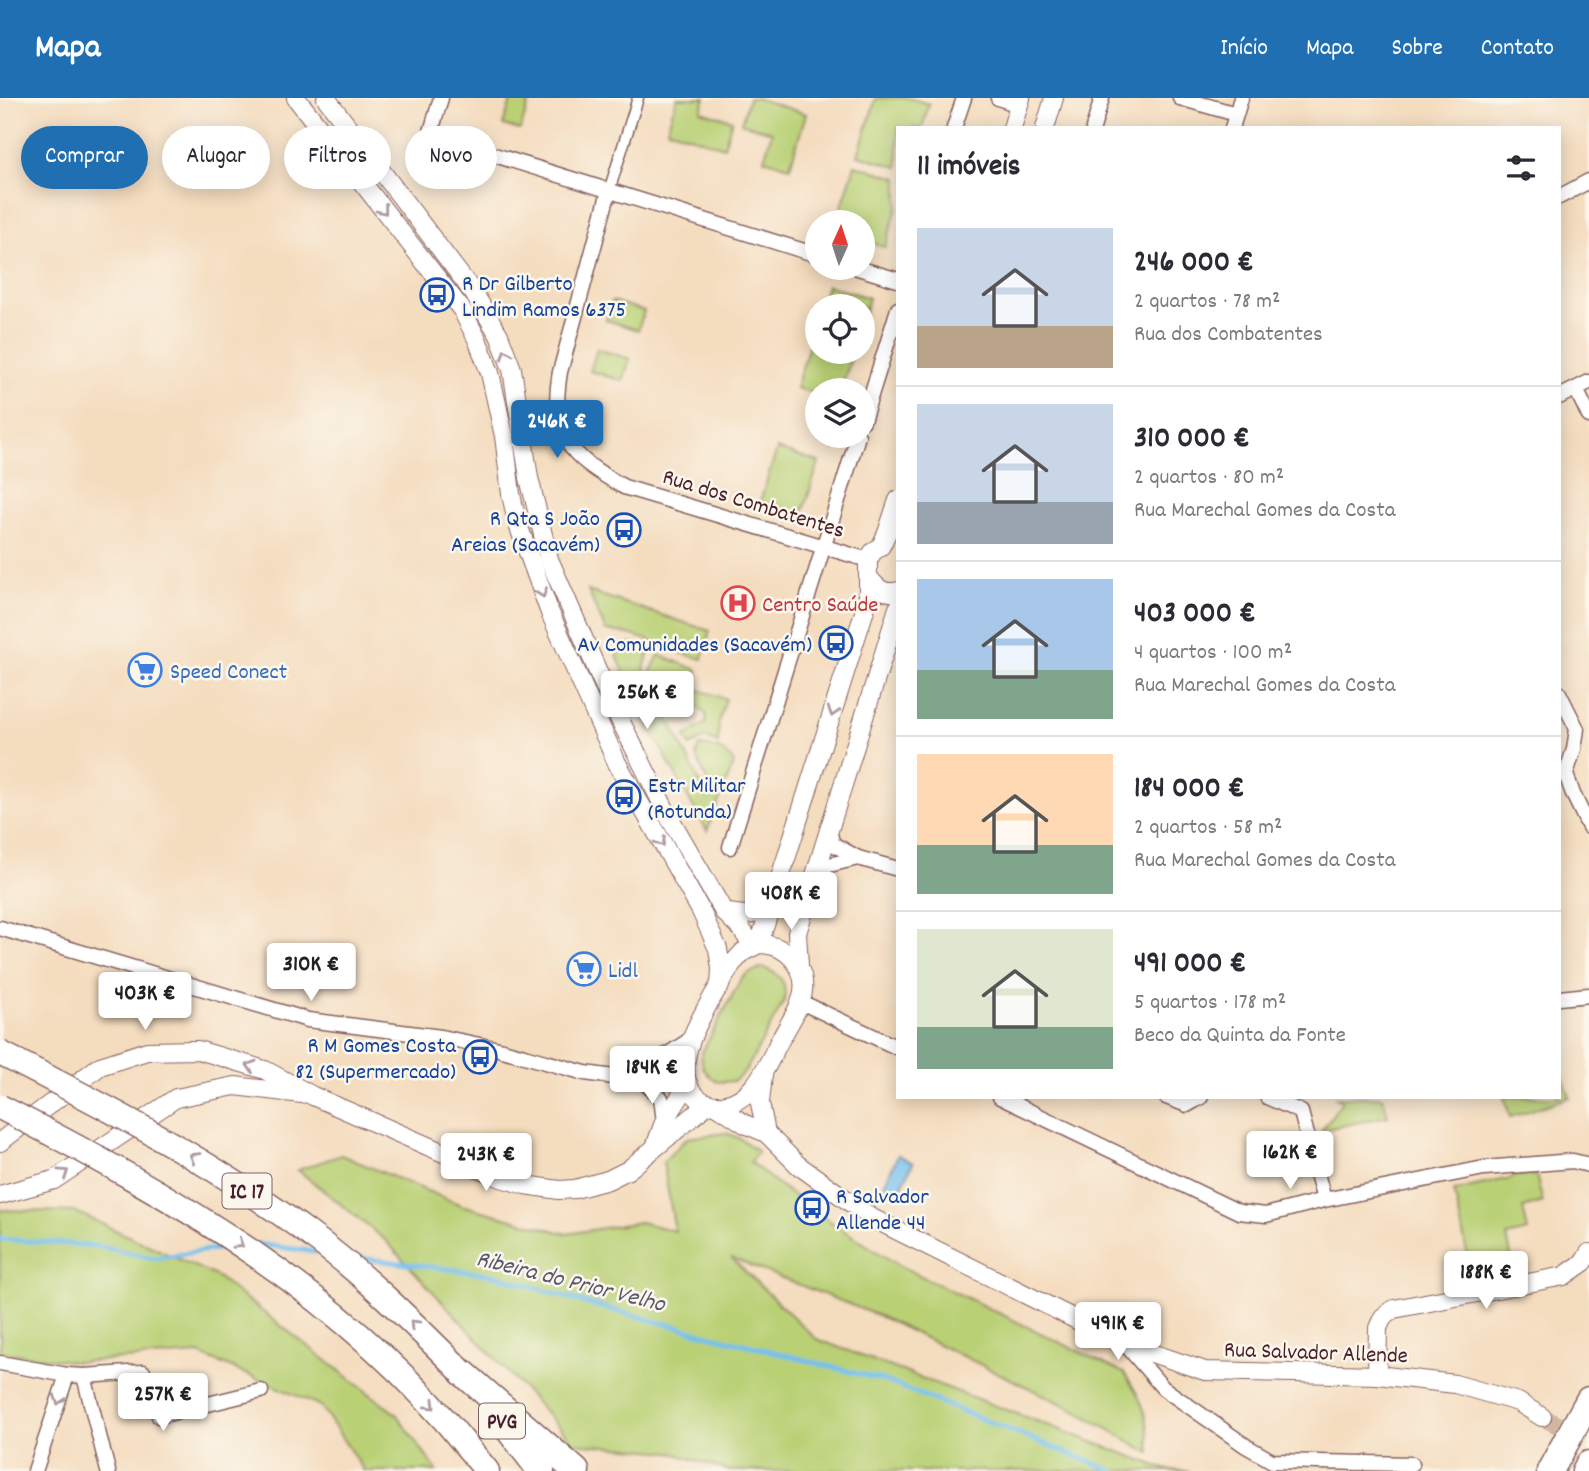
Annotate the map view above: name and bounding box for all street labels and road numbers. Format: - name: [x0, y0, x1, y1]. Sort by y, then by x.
- street label: Rua dos Combatentes: [658, 462, 848, 549]
- road number: IC 17: [222, 1174, 272, 1208]
- street label: Rua Salvador Allende: [1223, 1335, 1408, 1374]
- road number: PVG: [479, 1404, 525, 1438]

